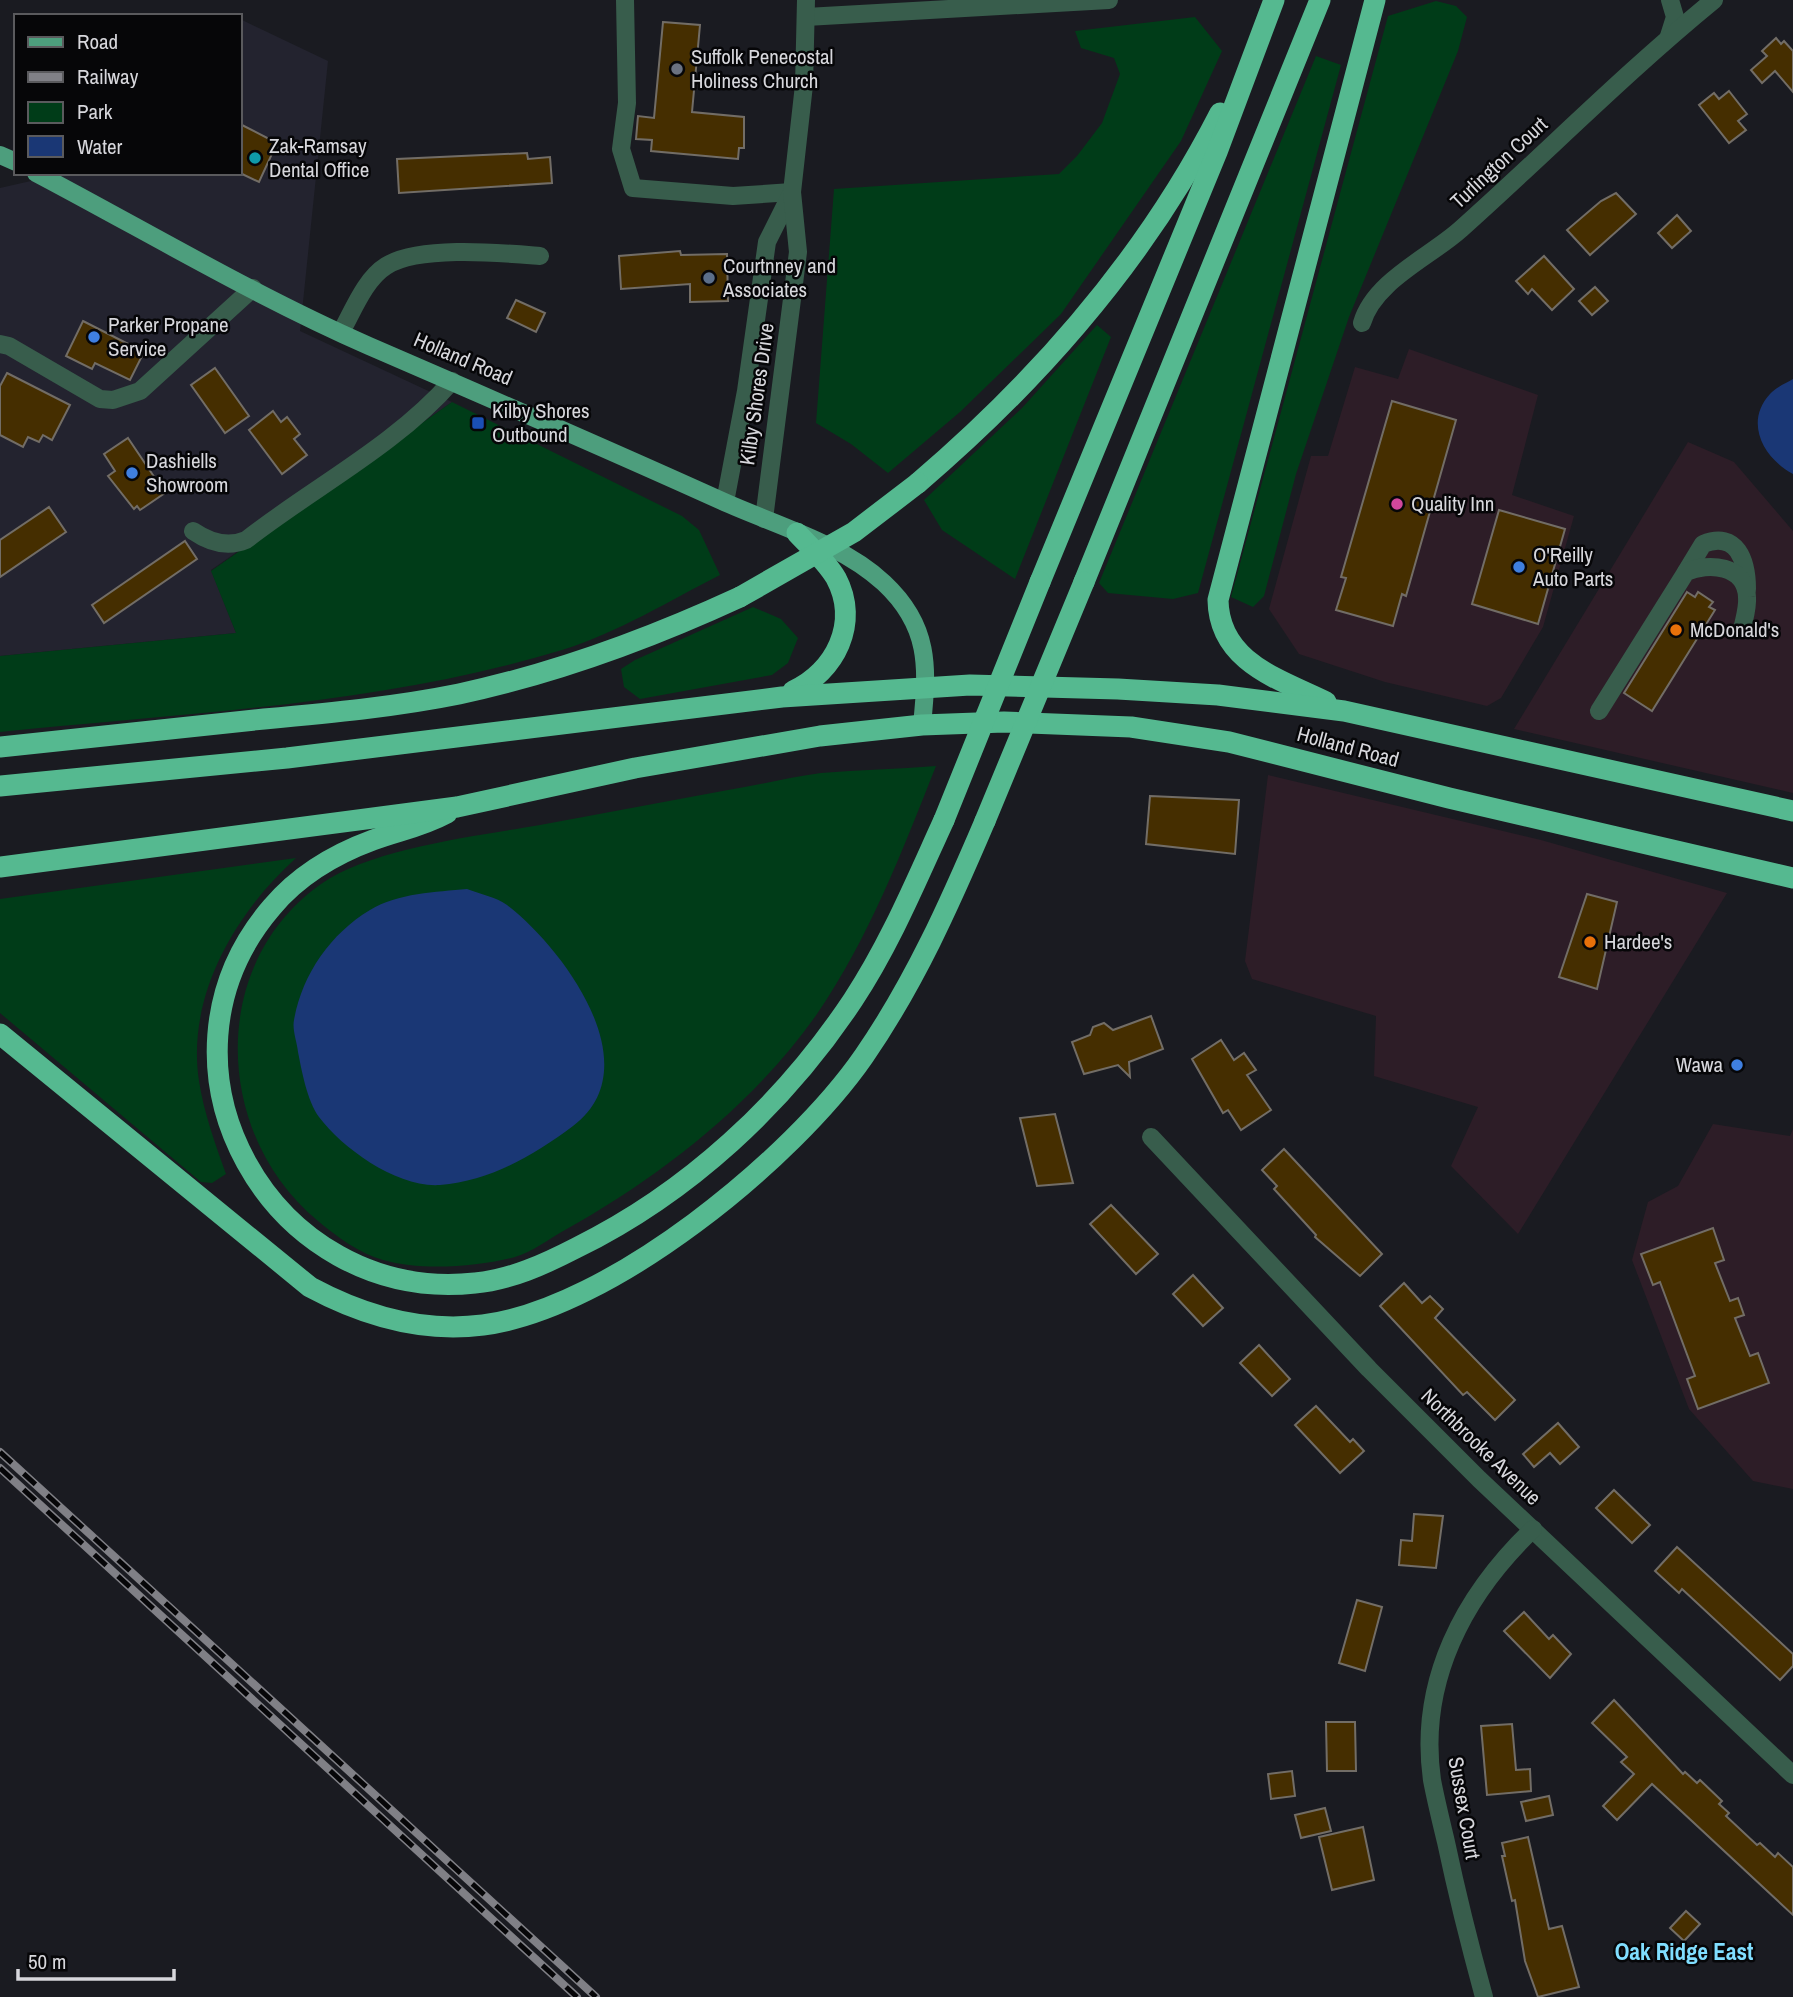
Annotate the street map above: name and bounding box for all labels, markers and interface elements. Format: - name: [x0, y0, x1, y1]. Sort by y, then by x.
- legend: [14, 14, 242, 175]
- text: Road: [77, 27, 118, 56]
- place label: Suffolk Penecostal Holiness Church: [691, 42, 833, 95]
- marker: Suffolk Penecostal Holiness Church: [669, 61, 685, 77]
- text: Railway: [77, 62, 139, 91]
- text: Park: [77, 97, 113, 126]
- street label: Turlington Court: [1444, 110, 1554, 215]
- place label: Zak-Ramsay Dental Office: [269, 131, 369, 184]
- text: Water: [77, 132, 123, 161]
- marker: Zak-Ramsay Dental Office: [247, 150, 263, 166]
- place label: Courtnney and Associates: [722, 251, 836, 304]
- marker: Courtnney and Associates: [701, 270, 717, 286]
- place label: Parker Propane Service: [108, 310, 229, 363]
- street label: Kilby Shores Drive: [732, 321, 781, 467]
- street label: Holland Road: [410, 325, 517, 392]
- marker: Parker Propane Service: [86, 329, 102, 345]
- place label: Kilby Shores Outbound: [492, 396, 590, 449]
- marker: Kilby Shores Outbound: [470, 415, 486, 431]
- place label: Dashiells Showroom: [146, 446, 228, 499]
- marker: Dashiells Showroom: [124, 465, 140, 481]
- place label: Quality Inn: [1411, 489, 1494, 518]
- marker: Quality Inn: [1389, 496, 1405, 512]
- place label: O'Reilly Auto Parts: [1532, 540, 1613, 593]
- marker: O'Reilly Auto Parts: [1511, 559, 1527, 575]
- place label: McDonald's: [1690, 615, 1779, 644]
- marker: McDonald's: [1668, 622, 1684, 638]
- street label: Holland Road: [1294, 719, 1402, 774]
- place label: Hardee's: [1604, 927, 1672, 956]
- marker: Hardee's: [1582, 934, 1598, 950]
- place label: Wawa: [1676, 1050, 1723, 1079]
- marker: Wawa: [1729, 1057, 1745, 1073]
- street label: Northbrooke Avenue: [1415, 1382, 1548, 1511]
- street label: Sussex Court: [1441, 1754, 1488, 1862]
- district label: Oak Ridge East: [1615, 1936, 1753, 1967]
- scale bar: [18, 1938, 173, 1982]
- text: 50 m: [28, 1947, 66, 1976]

